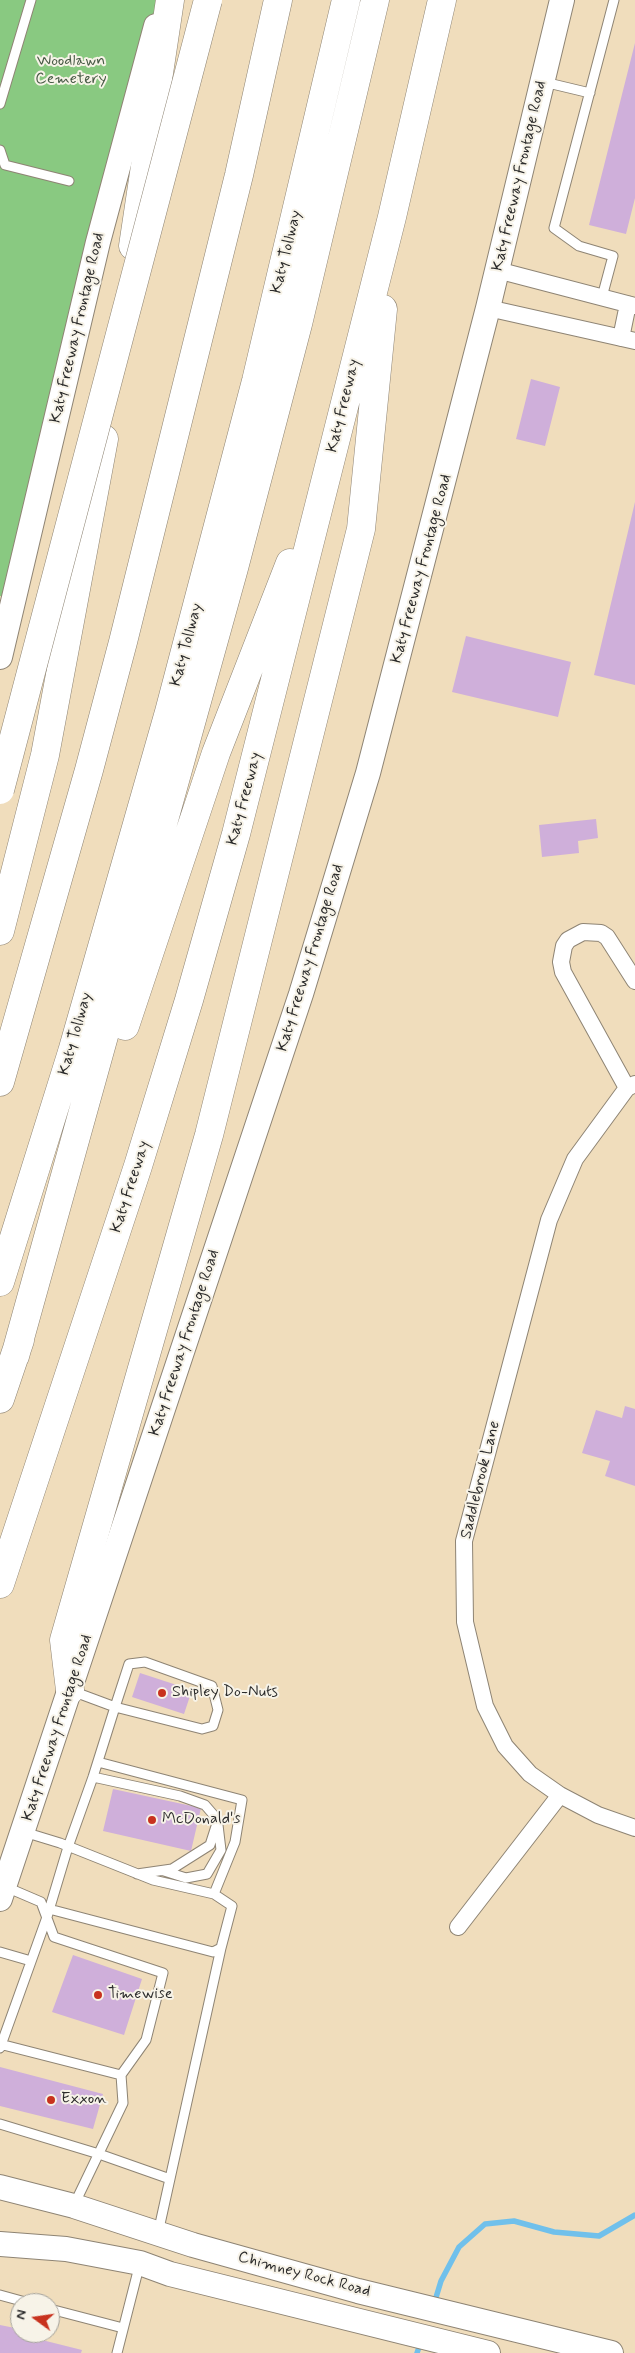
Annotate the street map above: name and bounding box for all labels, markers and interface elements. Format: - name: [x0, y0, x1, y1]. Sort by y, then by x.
- park label: Woodlawn Cemetery: [35, 52, 107, 90]
- street label: Katy Freeway Frontage Road: [489, 79, 551, 273]
- street label: Katy Tollway: [267, 208, 307, 296]
- street label: Katy Freeway Frontage Road: [47, 231, 109, 425]
- street label: Katy Freeway: [323, 357, 365, 455]
- street label: Katy Freeway Frontage Road: [388, 472, 456, 666]
- street label: Katy Tollway: [167, 601, 207, 689]
- street label: Katy Freeway: [223, 750, 267, 848]
- street label: Katy Freeway Frontage Road: [273, 862, 349, 1054]
- street label: Katy Tollway: [55, 990, 97, 1078]
- street label: Katy Freeway: [107, 1139, 155, 1235]
- street label: Katy Freeway Frontage Road: [146, 1247, 224, 1439]
- street label: Saddlebrook Lane: [457, 1419, 505, 1541]
- street label: Katy Freeway Frontage Road: [19, 1632, 97, 1824]
- place label: Shipley Do-Nuts: [172, 1683, 278, 1703]
- marker: Shipley Do-Nuts: [156, 1687, 168, 1699]
- place label: McDonald's: [162, 1810, 241, 1830]
- marker: McDonald's: [146, 1814, 158, 1826]
- place label: Timewise: [108, 1985, 173, 2005]
- marker: Timewise: [92, 1989, 104, 2001]
- place label: Exxon: [61, 2090, 107, 2110]
- marker: Exxon: [45, 2094, 57, 2106]
- street label: Chimney Rock Road: [236, 2248, 372, 2302]
- north arrow: [10, 2293, 60, 2343]
- text: N: [12, 2308, 31, 2321]

